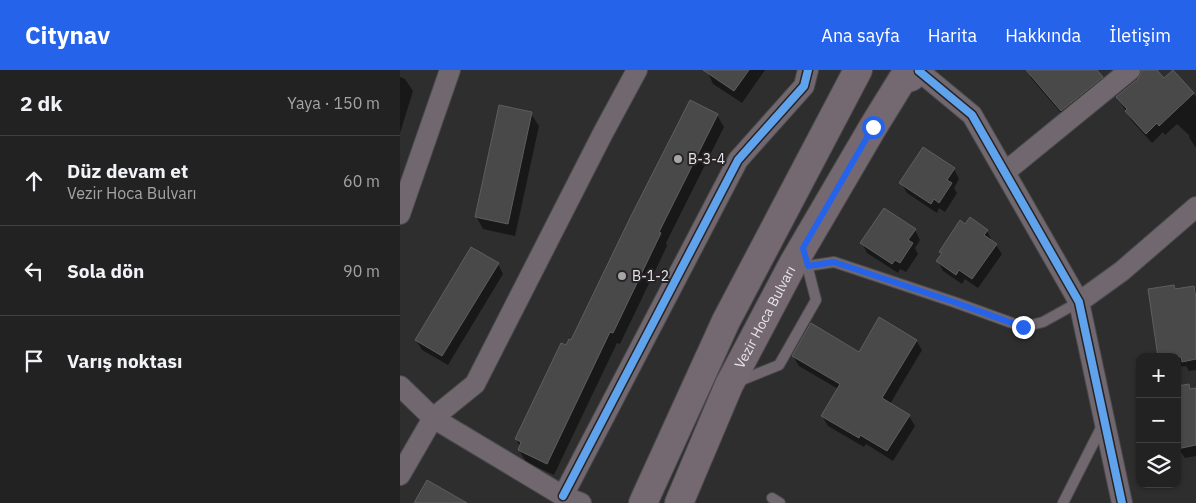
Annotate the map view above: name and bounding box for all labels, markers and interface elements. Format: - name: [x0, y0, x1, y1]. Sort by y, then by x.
- text: Citynav: [25, 19, 110, 51]
- text: Ana sayfa: [821, 24, 900, 47]
- text: Harita: [928, 24, 977, 47]
- text: Hakkında: [1005, 24, 1081, 47]
- text: İletişim: [1109, 24, 1171, 47]
- text: 2 dk: [20, 89, 62, 117]
- text: Yaya · 150 m: [287, 93, 380, 113]
- route start: [862, 116, 885, 139]
- place label: B-3-4: [688, 150, 725, 168]
- marker: B-3-4: [672, 153, 684, 165]
- text: Düz devam et: [67, 159, 188, 183]
- icon: ahead: [20, 167, 48, 195]
- text: 60 m: [343, 171, 380, 191]
- text: Vezir Hoca Bulvarı: [67, 183, 197, 203]
- icon: left: [20, 257, 48, 285]
- text: Sola dön: [67, 259, 144, 283]
- text: 90 m: [343, 261, 380, 281]
- street label: Vezir Hoca Bulvarı: [730, 263, 799, 371]
- place label: B-1-2: [632, 267, 669, 285]
- marker: B-1-2: [616, 270, 628, 282]
- route end: [1012, 316, 1035, 339]
- icon: arrive: [20, 347, 48, 375]
- text: Varış noktası: [67, 349, 182, 373]
- map controls: [1136, 353, 1181, 488]
- button: +: [1136, 353, 1181, 398]
- button: −: [1136, 398, 1181, 443]
- button: layers: [1136, 443, 1181, 488]

